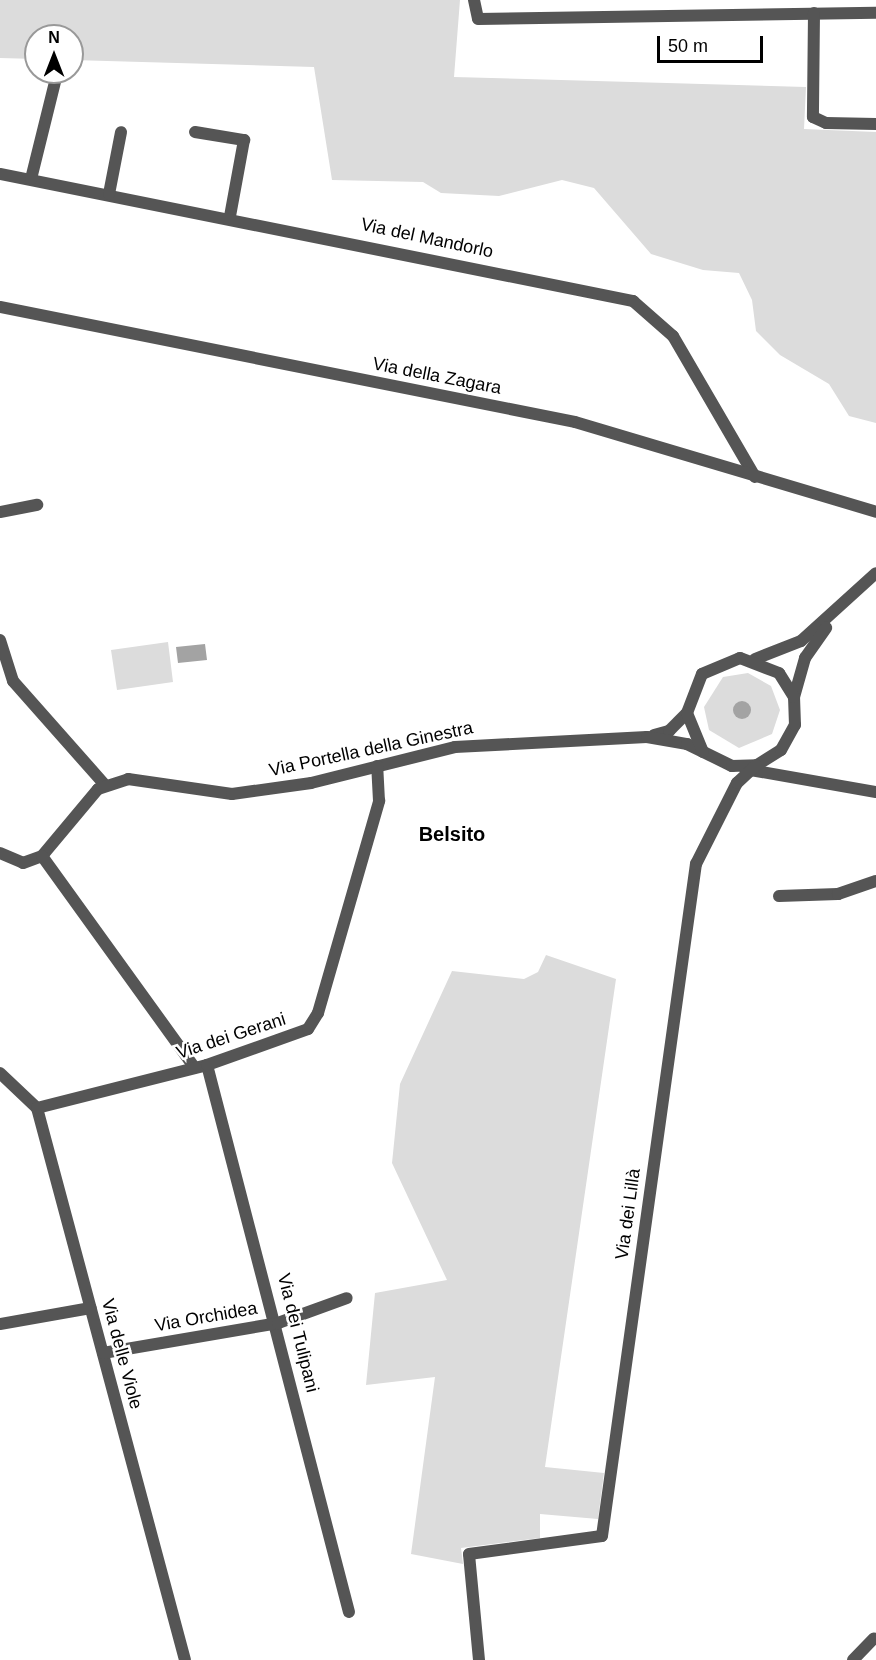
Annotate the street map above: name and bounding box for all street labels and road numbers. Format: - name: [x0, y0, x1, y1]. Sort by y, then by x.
- street label: Via del Mandorlo: [359, 213, 495, 263]
- street label: Via della Zagara: [371, 353, 503, 399]
- street label: Via Portella della Ginestra: [267, 717, 475, 781]
- street label: Via dei Gerani: [174, 1008, 288, 1064]
- street label: Via dei Lillà: [611, 1167, 645, 1261]
- street label: Via dei Tulipani: [273, 1271, 323, 1395]
- street label: Via delle Viole: [97, 1296, 147, 1412]
- street label: Via Orchidea: [153, 1297, 259, 1337]

